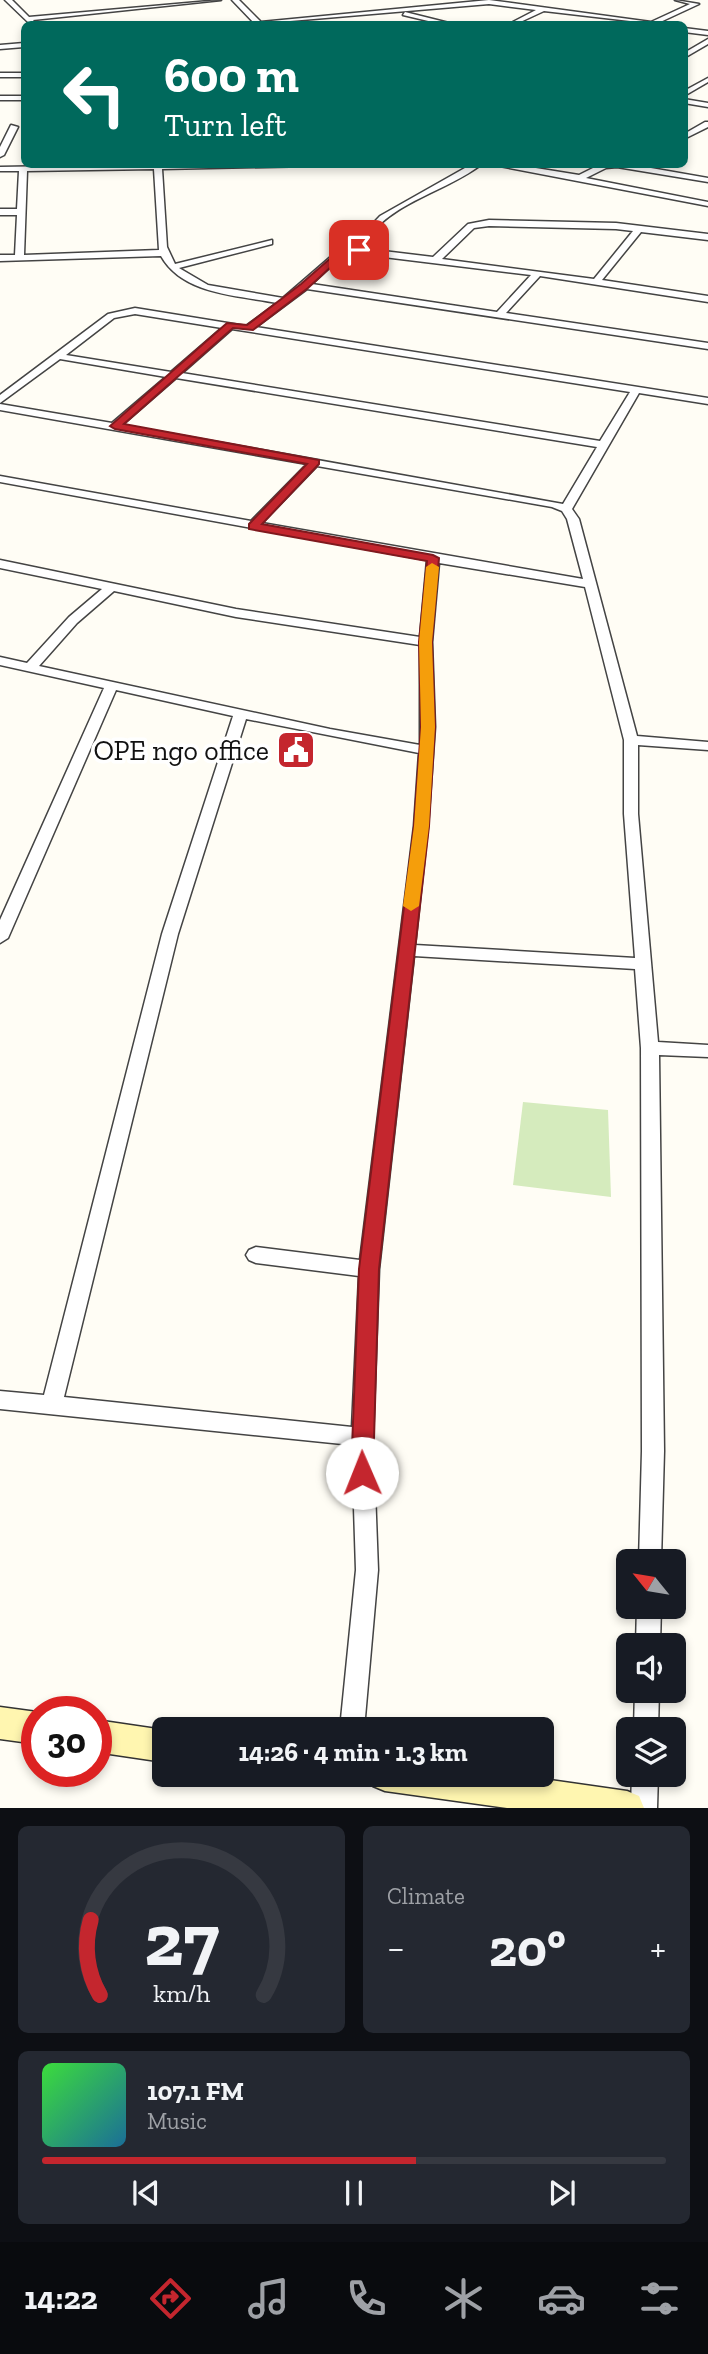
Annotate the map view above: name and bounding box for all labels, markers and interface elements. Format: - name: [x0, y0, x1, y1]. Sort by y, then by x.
- text: 600 m: [164, 46, 299, 105]
- icon: left: [49, 49, 140, 140]
- text: Turn left: [164, 106, 286, 144]
- pin: [329, 220, 389, 280]
- icon: arrive: [340, 231, 378, 269]
- public building icon: OPE ngo office: [275, 729, 317, 771]
- place label: OPE ngo office: [93, 734, 269, 767]
- position arrow: [325, 1436, 399, 1510]
- north arrow: [616, 1549, 686, 1619]
- map controls: [616, 1549, 686, 1787]
- button: sound: [616, 1633, 686, 1703]
- speed limit sign: 30: [21, 1696, 112, 1787]
- button: layers: [616, 1717, 686, 1787]
- text: 14:26 · 4 min · 1.3 km: [238, 1736, 468, 1768]
- text: Climate: [387, 1882, 465, 1910]
- text: 27: [144, 1897, 219, 1985]
- text: 20°: [489, 1917, 566, 1979]
- text: −: [387, 1925, 405, 1971]
- text: +: [650, 1925, 666, 1971]
- text: km/h: [153, 1978, 210, 2008]
- text: 107.1 FM: [147, 2075, 244, 2107]
- text: Music: [147, 2107, 207, 2135]
- icon: previous: [127, 2174, 165, 2212]
- icon: pause: [335, 2174, 373, 2212]
- icon: next: [543, 2174, 581, 2212]
- icon: directions: [146, 2274, 195, 2323]
- icon: music: [244, 2274, 293, 2323]
- icon: phone: [342, 2274, 391, 2323]
- icon: climate: [439, 2274, 488, 2323]
- icon: car: [537, 2274, 586, 2323]
- icon: filters: [635, 2274, 684, 2323]
- text: 14:22: [24, 2279, 98, 2317]

